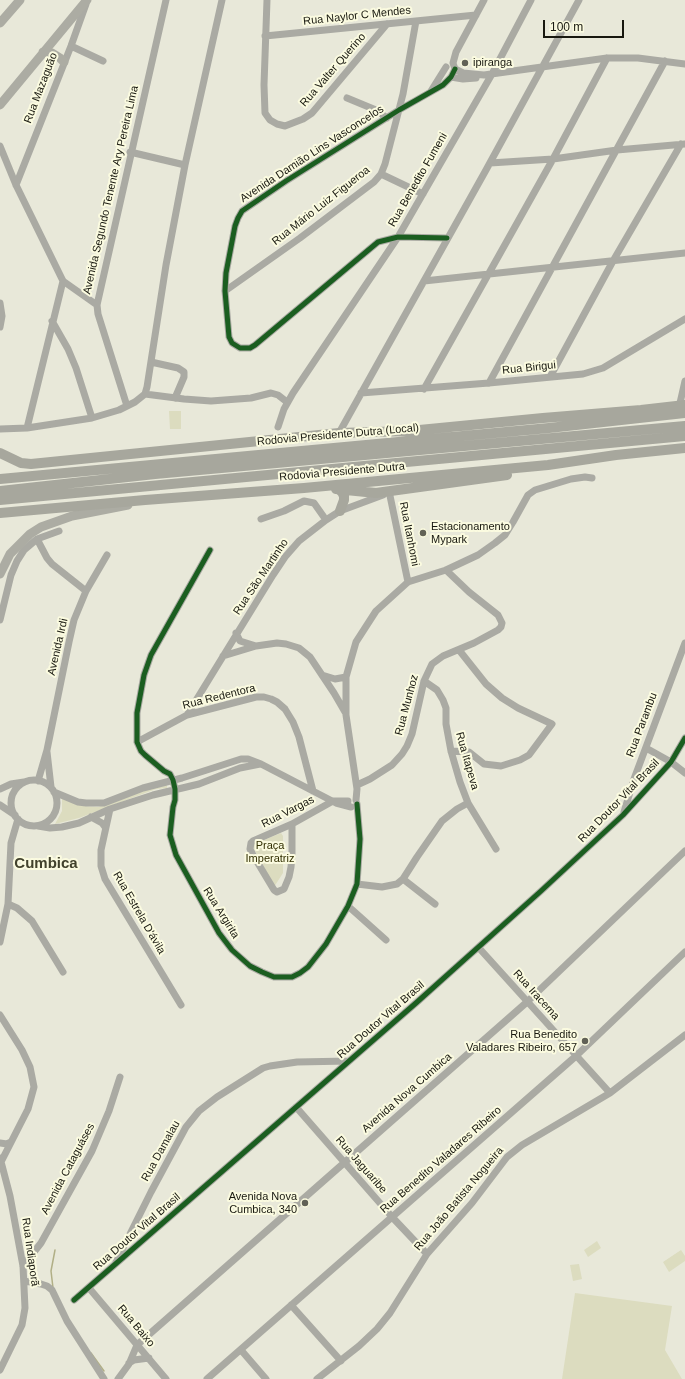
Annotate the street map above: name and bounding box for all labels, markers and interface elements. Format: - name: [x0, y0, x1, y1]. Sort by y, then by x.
- street label: Rua Naylor C Mendes: [303, 4, 411, 28]
- scale bar: [545, 12, 626, 38]
- text: 100 m: [550, 20, 583, 34]
- street label: Rua Valter Querino: [297, 30, 369, 110]
- street label: Rua Mazaguão: [21, 51, 61, 125]
- place label: ipiranga: [473, 56, 512, 70]
- marker: ipiranga: [460, 58, 470, 68]
- street label: Avenida Segundo Tenente Ary Pereira Lima: [81, 84, 141, 296]
- street label: Avenida Damião Lins Vasconcelos: [238, 103, 386, 205]
- street label: Rua Benedito Fumeni: [386, 131, 450, 229]
- street label: Rua Mário Luiz Figueroa: [269, 164, 373, 248]
- street label: Rua Birigui: [502, 359, 556, 377]
- street label: Rodovia Presidente Dutra (Local): [256, 421, 420, 449]
- street label: Rodovia Presidente Dutra: [279, 460, 405, 484]
- street label: Rua Itanhomi: [396, 501, 422, 567]
- place label: Estacionamento Mypark: [431, 520, 510, 546]
- marker: Estacionamento Mypark: [418, 528, 428, 538]
- street label: Rua São Martinho: [231, 537, 291, 617]
- street label: Avenida Irdi: [45, 617, 71, 677]
- street label: Rua Munhoz: [393, 673, 421, 737]
- street label: Rua Redentora: [181, 682, 257, 712]
- street label: Rua Parambu: [624, 691, 660, 759]
- street label: Rua Itapeva: [452, 731, 482, 791]
- street label: Rua Doutor Vital Brasil: [576, 756, 662, 846]
- street label: Rua Vargas: [259, 793, 317, 831]
- park label: Praça Imperatriz: [246, 839, 294, 865]
- district label: Cumbica: [14, 855, 78, 873]
- street label: Rua Estrela D'ávila: [110, 869, 168, 957]
- street label: Rua Argirita: [200, 885, 242, 941]
- street label: Rua Iracema: [510, 967, 562, 1023]
- street label: Rua Doutor Vital Brasil: [335, 979, 427, 1061]
- place label: Rua Benedito Valadares Ribeiro, 657: [466, 1028, 577, 1054]
- marker: Rua Benedito Valadares Ribeiro, 657: [580, 1036, 590, 1046]
- street label: Avenida Nova Cumbica: [359, 1050, 455, 1136]
- street label: Rua Benedito Valadares Ribeiro: [378, 1104, 504, 1216]
- street label: Rua Damalau: [139, 1118, 183, 1184]
- street label: Avenida Cataguáses: [38, 1121, 98, 1217]
- street label: Rua Jaguaribe: [333, 1134, 389, 1196]
- street label: Rua João Batista Nogueira: [412, 1144, 506, 1254]
- place label: Avenida Nova Cumbica, 340: [229, 1190, 297, 1216]
- street label: Rua Doutor Vital Brasil: [91, 1191, 183, 1273]
- marker: Avenida Nova Cumbica, 340: [300, 1198, 310, 1208]
- street label: Rua Indiaporã: [19, 1217, 41, 1287]
- street label: Rua Baixo: [115, 1302, 157, 1350]

